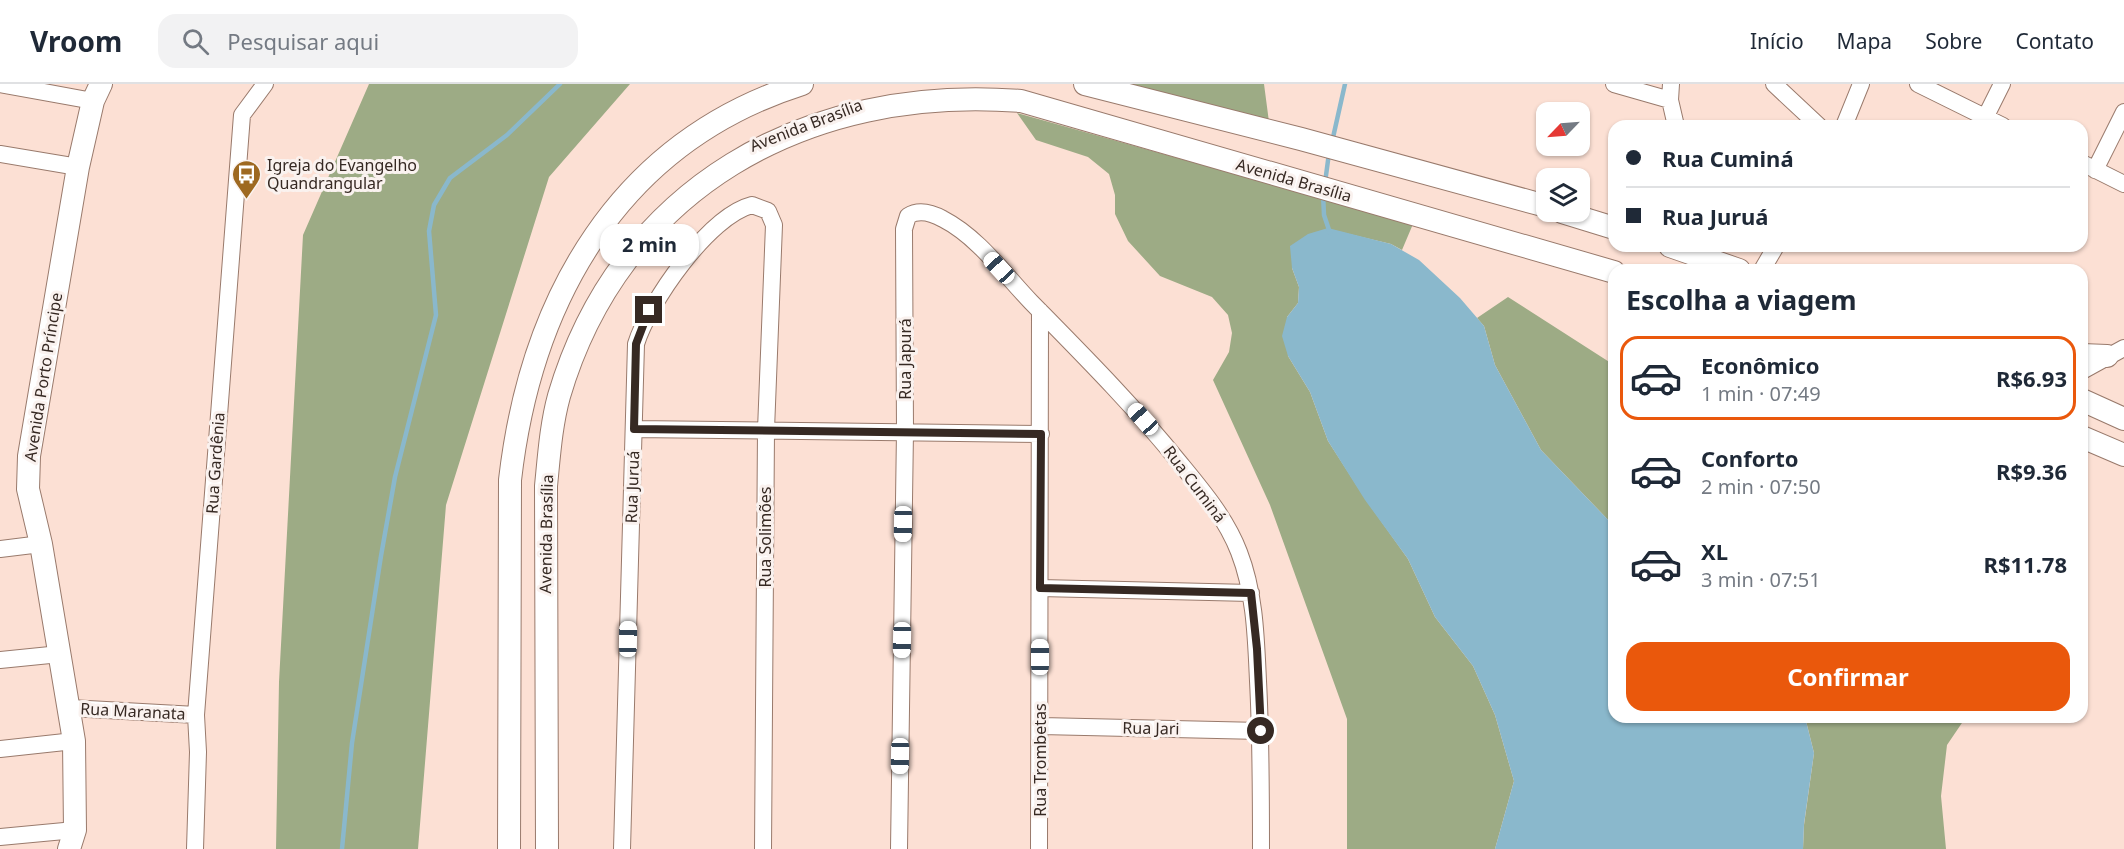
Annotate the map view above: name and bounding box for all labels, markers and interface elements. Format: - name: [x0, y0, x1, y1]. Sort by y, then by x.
- search box: [158, 14, 578, 68]
- text: Vroom: [30, 22, 122, 60]
- icon: search: [179, 25, 212, 58]
- text: Pesquisar aqui: [227, 26, 379, 56]
- text: Início: [1750, 27, 1804, 55]
- text: Mapa: [1837, 27, 1892, 55]
- text: Sobre: [1925, 27, 1982, 55]
- text: Contato: [2015, 27, 2094, 55]
- street label: Avenida Brasília: [746, 93, 866, 157]
- north arrow: [1536, 102, 1590, 156]
- map controls: [1536, 102, 1590, 222]
- text: Rua Cuminá: [1662, 143, 1794, 173]
- street label: Avenida Brasília: [1234, 153, 1354, 207]
- place label: Igreja do Evangelho Quandrangular: [267, 154, 417, 194]
- bus stop icon: Igreja do Evangelho Quandrangular: [230, 158, 262, 200]
- button: layers: [1536, 168, 1590, 222]
- text: Rua Juruá: [1662, 201, 1769, 231]
- callout: 2 min: [600, 223, 698, 265]
- text: 2 min: [622, 231, 677, 258]
- car: [980, 249, 1018, 287]
- text: Escolha a viagem: [1626, 281, 1857, 318]
- street label: Avenida Porto Príncipe: [19, 291, 67, 463]
- route end: [635, 296, 662, 323]
- street label: Rua Japurá: [894, 318, 916, 400]
- text: Econômico: [1701, 350, 1820, 380]
- icon: car: [1629, 351, 1683, 405]
- text: R$6.93: [1996, 363, 2067, 393]
- text: 1 min · 07:49: [1701, 380, 1821, 407]
- car: [1124, 400, 1162, 438]
- street label: Rua Gardênia: [200, 411, 230, 515]
- street label: Rua Cuminá: [1159, 441, 1231, 527]
- text: Conforto: [1701, 443, 1799, 473]
- icon: car: [1629, 444, 1683, 498]
- street label: Rua Juruá: [620, 450, 644, 524]
- text: R$9.36: [1996, 456, 2067, 486]
- text: 2 min · 07:50: [1701, 473, 1821, 500]
- street label: Avenida Brasília: [534, 474, 558, 594]
- street label: Rua Solimões: [754, 486, 776, 588]
- car: [894, 506, 912, 542]
- text: XL: [1701, 536, 1728, 566]
- icon: car: [1629, 537, 1683, 591]
- text: R$11.78: [1983, 549, 2067, 579]
- text: 3 min · 07:51: [1701, 566, 1821, 593]
- car: [619, 621, 637, 657]
- car: [893, 622, 911, 658]
- car: [1031, 639, 1049, 675]
- button: Confirmar: [1626, 642, 2070, 711]
- street label: Rua Maranata: [80, 697, 186, 725]
- street label: Rua Trombetas: [1029, 703, 1051, 817]
- street label: Rua Jari: [1122, 717, 1180, 739]
- route start: [1247, 717, 1274, 744]
- car: [891, 738, 909, 774]

